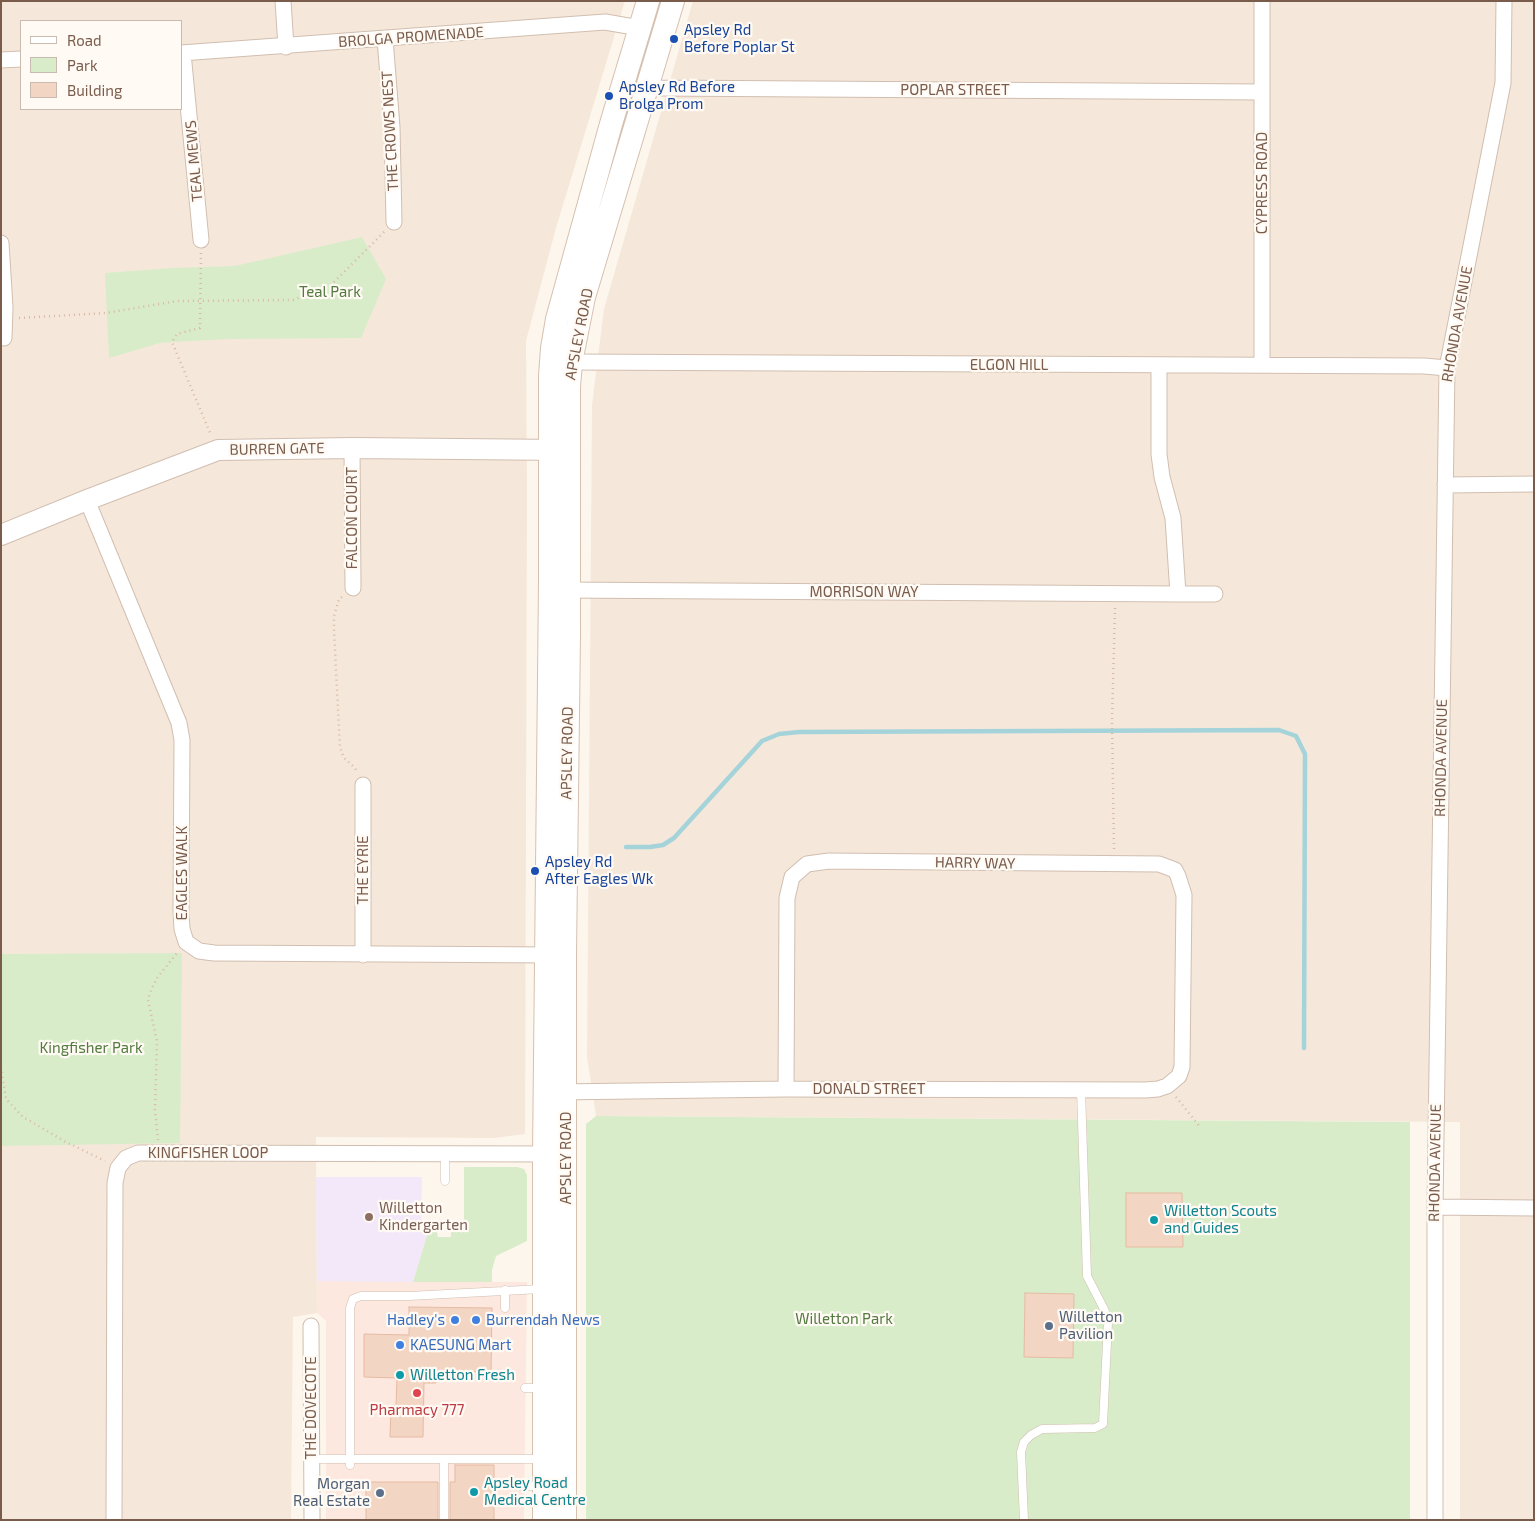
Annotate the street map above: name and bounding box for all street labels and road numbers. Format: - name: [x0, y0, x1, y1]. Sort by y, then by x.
- street label: BROLGA PROMENADE: [337, 23, 485, 51]
- street label: THE CROWS NEST: [378, 70, 402, 192]
- street label: POPLAR STREET: [900, 81, 1010, 99]
- street label: TEAL MEWS: [181, 120, 207, 202]
- street label: CYPRESS ROAD: [1253, 132, 1271, 234]
- street label: RHONDA AVENUE: [1438, 264, 1476, 384]
- street label: APSLEY ROAD: [561, 287, 597, 381]
- street label: ELGON HILL: [970, 356, 1048, 374]
- street label: BURREN GATE: [229, 439, 325, 459]
- street label: FALCON COURT: [343, 467, 361, 569]
- street label: MORRISON WAY: [810, 583, 918, 601]
- street label: RHONDA AVENUE: [1431, 699, 1451, 817]
- street label: APSLEY ROAD: [557, 706, 577, 800]
- street label: EAGLES WALK: [173, 826, 191, 920]
- street label: THE EYRIE: [354, 835, 372, 905]
- street label: HARRY WAY: [935, 853, 1015, 873]
- street label: DONALD STREET: [813, 1080, 925, 1098]
- street label: RHONDA AVENUE: [1425, 1104, 1445, 1222]
- street label: APSLEY ROAD: [557, 1111, 575, 1205]
- street label: KINGFISHER LOOP: [148, 1144, 268, 1162]
- street label: THE DOVECOTE: [302, 1356, 320, 1460]

